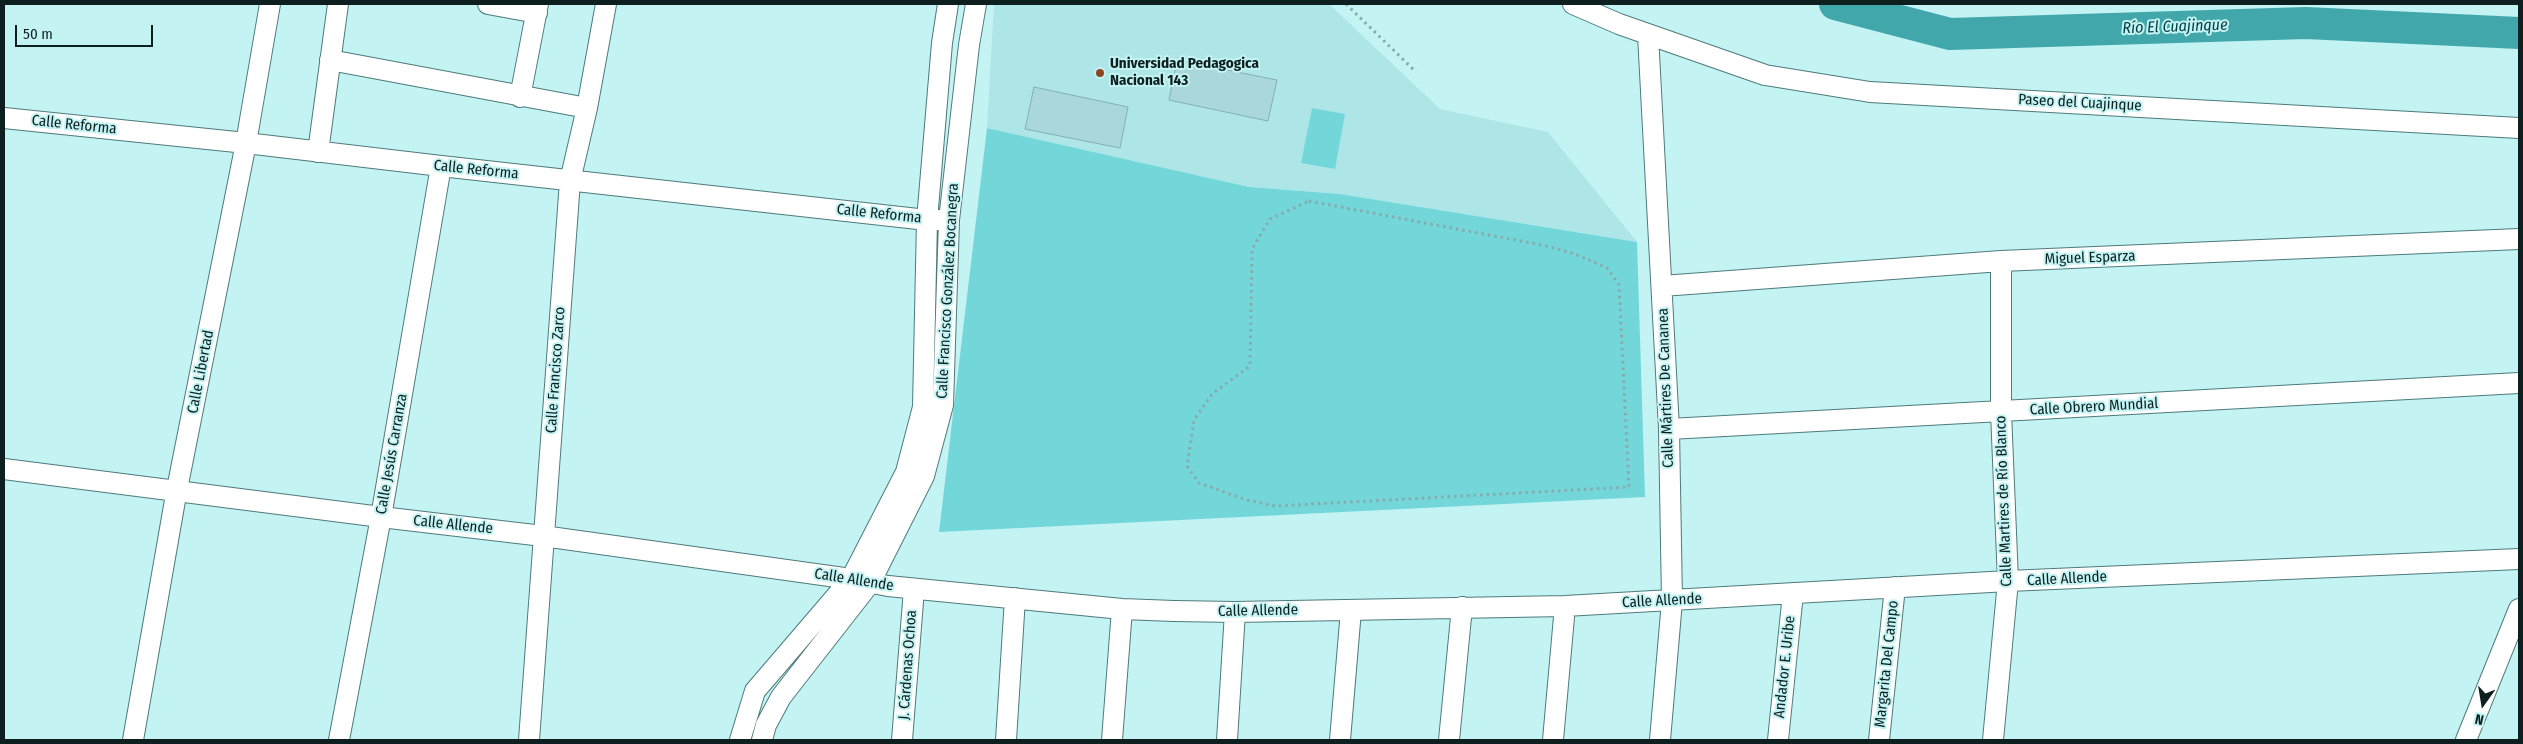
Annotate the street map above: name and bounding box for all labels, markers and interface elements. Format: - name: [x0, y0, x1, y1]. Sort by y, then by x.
- scale bar: [18, 15, 155, 47]
- water label: Río El Cuajinque: [2122, 16, 2228, 38]
- text: 50 m: [23, 25, 53, 43]
- place label: Universidad Pedagogica Nacional 143: [1110, 55, 1259, 90]
- marker: Universidad Pedagogica Nacional 143: [1094, 67, 1106, 79]
- street label: Paseo del Cuajinque: [2018, 91, 2142, 115]
- street label: Calle Reforma: [31, 112, 117, 138]
- street label: Calle Reforma: [433, 157, 519, 183]
- street label: Calle Francisco González Bocanegra: [933, 183, 963, 399]
- street label: Calle Reforma: [836, 201, 922, 227]
- street label: Miguel Esparza: [2044, 247, 2136, 269]
- street label: Calle Francisco Zarco: [543, 306, 569, 434]
- street label: Calle Mártires De Cananea: [1654, 308, 1678, 468]
- street label: Calle Libertad: [184, 329, 218, 415]
- street label: Calle Jesús Carranza: [373, 392, 411, 516]
- street label: Calle Obrero Mundial: [2029, 395, 2159, 419]
- street label: Calle Martires de Río Blanco: [1992, 415, 2016, 587]
- street label: Calle Allende: [412, 512, 494, 538]
- street label: Calle Allende: [813, 565, 895, 595]
- street label: Calle Allende: [2027, 568, 2107, 590]
- street label: Calle Allende: [1622, 590, 1702, 612]
- street label: Margarita Del Campo: [1871, 600, 1903, 728]
- street label: Calle Allende: [1218, 601, 1298, 621]
- street label: J. Cárdenas Ochoa: [895, 610, 921, 720]
- street label: Andador E. Uribe: [1771, 615, 1799, 719]
- north arrow: [2458, 679, 2508, 729]
- text: N: [2474, 710, 2486, 728]

